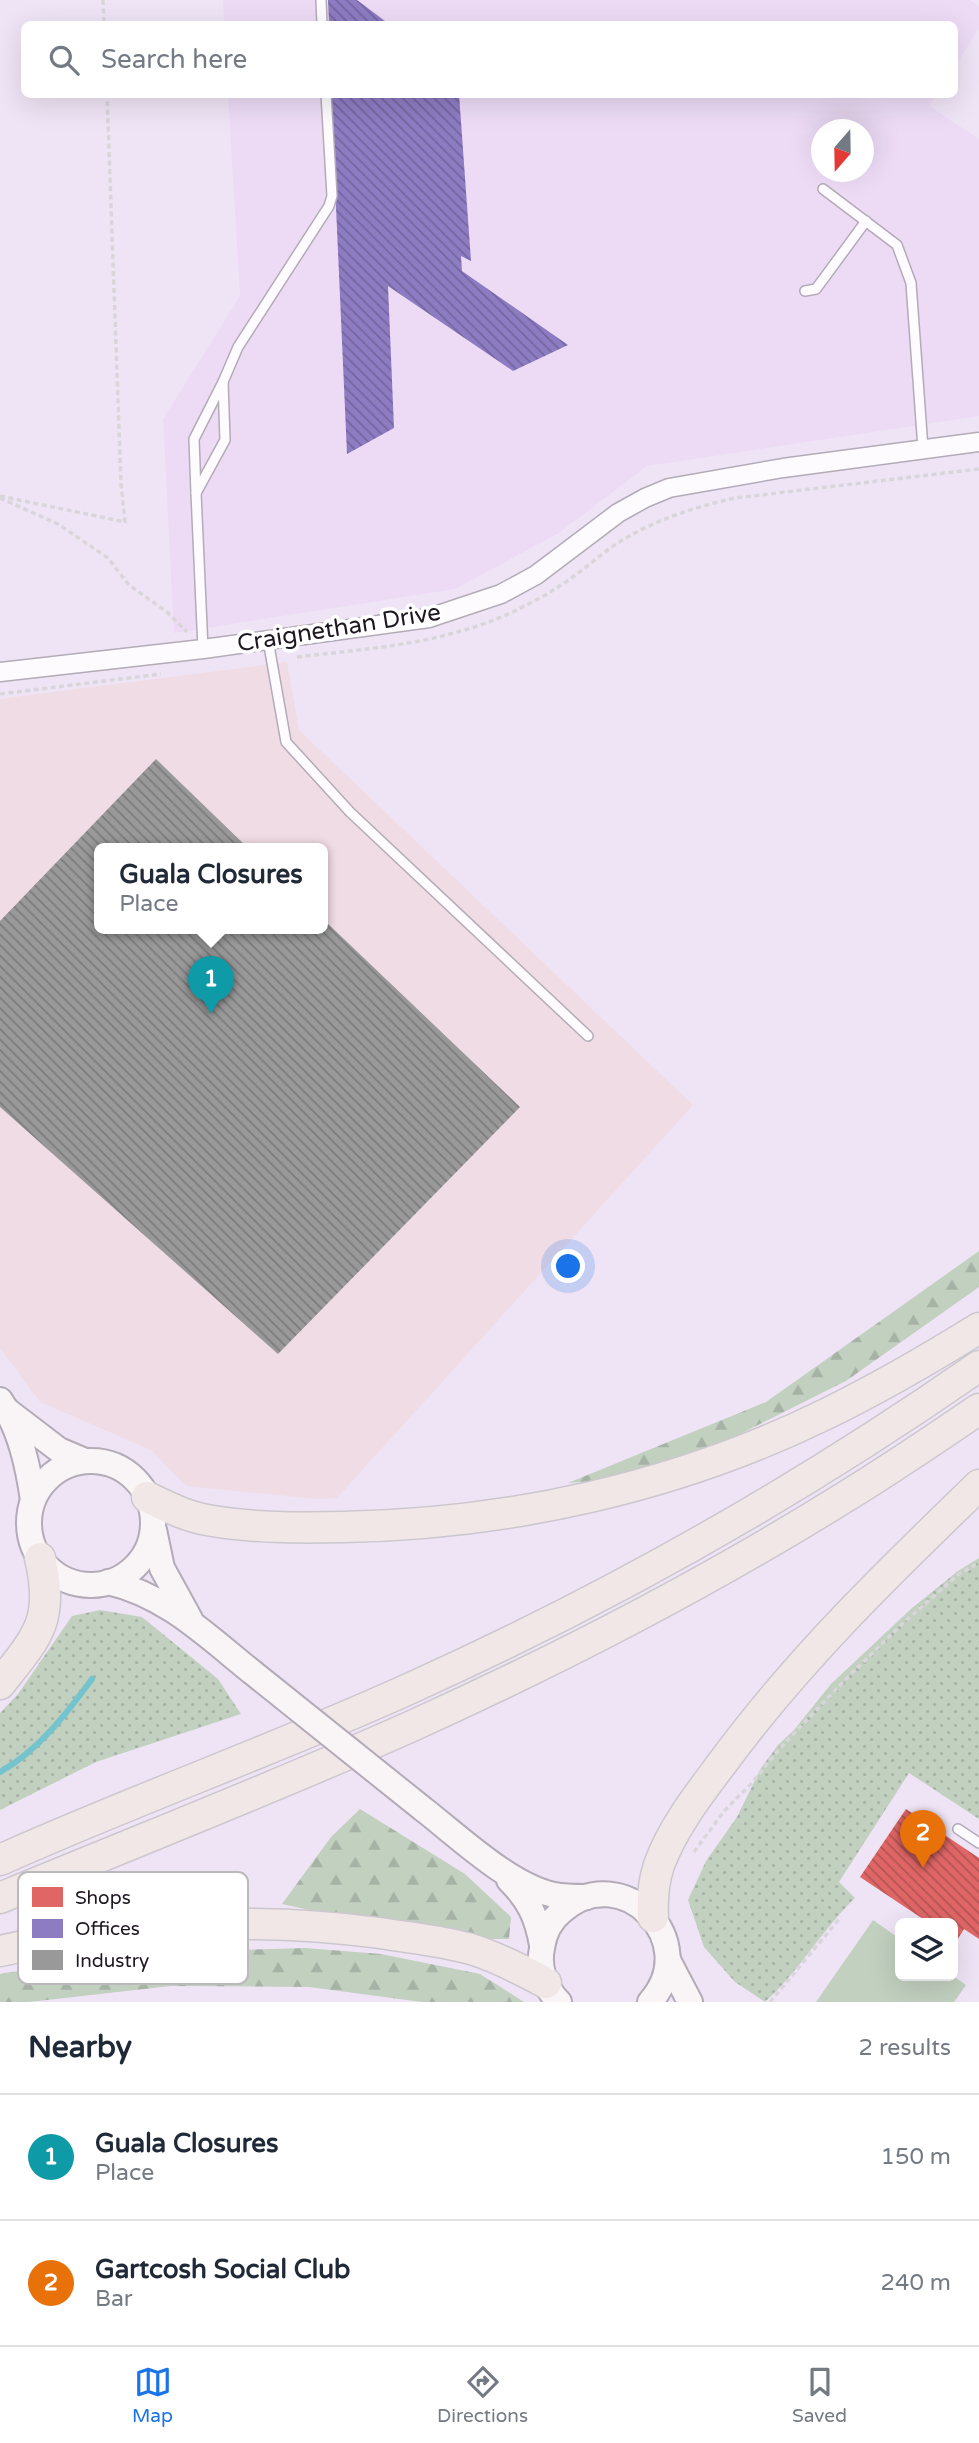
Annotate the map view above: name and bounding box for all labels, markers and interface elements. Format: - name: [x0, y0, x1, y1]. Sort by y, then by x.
- search box: [21, 21, 958, 98]
- icon: search: [45, 41, 83, 79]
- text: Search here: [101, 44, 247, 75]
- north arrow: [811, 119, 874, 182]
- street label: Craignethan Drive: [235, 598, 443, 658]
- popup: [94, 843, 328, 934]
- text: Guala Closures: [119, 859, 303, 890]
- text: Place: [119, 890, 178, 918]
- pin: 1: [188, 956, 234, 1014]
- your location: [551, 1249, 585, 1283]
- pin: 2: [900, 1810, 946, 1868]
- legend: [18, 1872, 248, 1984]
- text: Shops: [75, 1887, 131, 1909]
- text: Offices: [75, 1918, 140, 1940]
- map controls: [895, 1918, 958, 1981]
- button: layers: [895, 1918, 958, 1981]
- text: Industry: [75, 1950, 149, 1972]
- text: Nearby: [28, 2029, 132, 2066]
- text: 2 results: [858, 2034, 951, 2062]
- text: Guala Closures: [95, 2128, 278, 2159]
- text: 1: [44, 2143, 58, 2171]
- text: 150 m: [881, 2143, 951, 2171]
- text: Place: [95, 2159, 154, 2187]
- text: Gartcosh Social Club: [95, 2254, 350, 2285]
- text: 2: [44, 2269, 58, 2297]
- text: 240 m: [881, 2269, 951, 2297]
- text: Bar: [95, 2285, 133, 2313]
- tab: Map: [132, 2363, 173, 2427]
- tab: Directions: [437, 2363, 528, 2427]
- tab: Saved: [792, 2363, 847, 2427]

